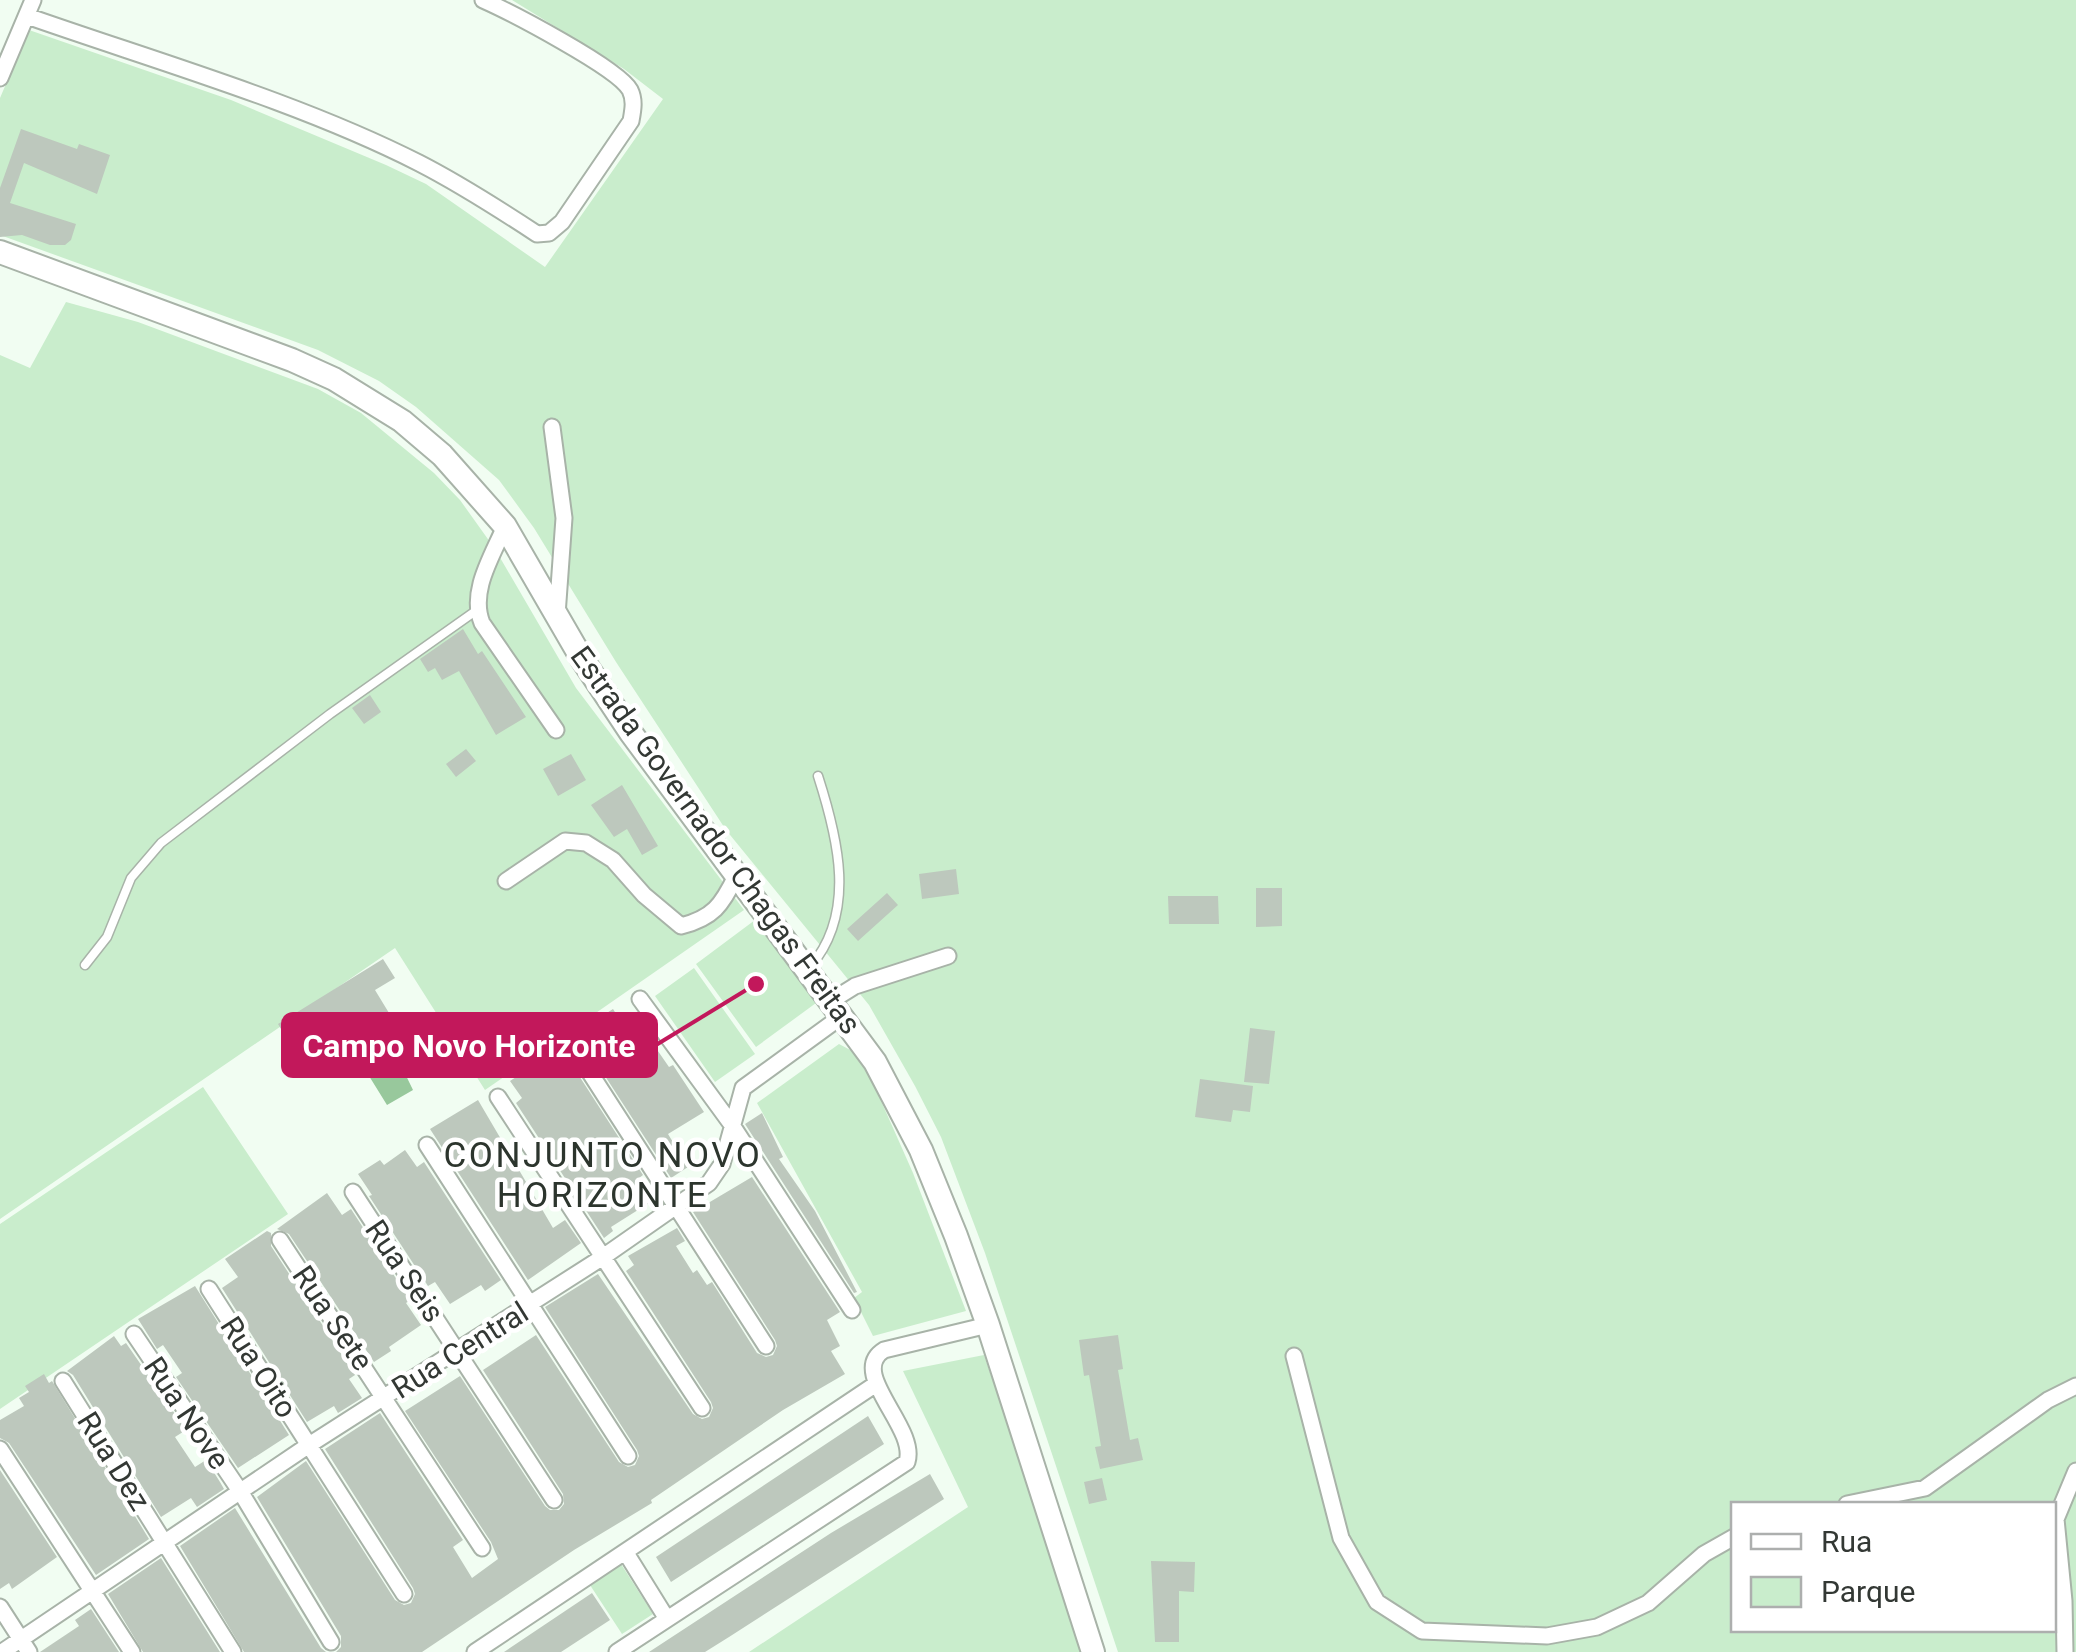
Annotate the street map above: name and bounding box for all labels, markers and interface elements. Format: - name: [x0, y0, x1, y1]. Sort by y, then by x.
- street label: Estrada Governador Chagas Freitas: [564, 639, 868, 1041]
- callout: Campo Novo Horizonte: [283, 1014, 656, 1076]
- text: Campo Novo Horizonte: [302, 1027, 636, 1065]
- district label: CONJUNTO NOVO HORIZONTE: [444, 1135, 762, 1216]
- street label: Rua Seis: [358, 1213, 452, 1329]
- street label: Rua Sete: [285, 1259, 381, 1377]
- street label: Rua Central: [386, 1294, 534, 1406]
- street label: Rua Oito: [213, 1310, 305, 1424]
- street label: Rua Nove: [137, 1350, 237, 1476]
- street label: Rua Dez: [70, 1405, 158, 1517]
- legend: [1731, 1502, 2056, 1632]
- text: Rua: [1821, 1524, 1872, 1559]
- text: Parque: [1821, 1574, 1915, 1609]

